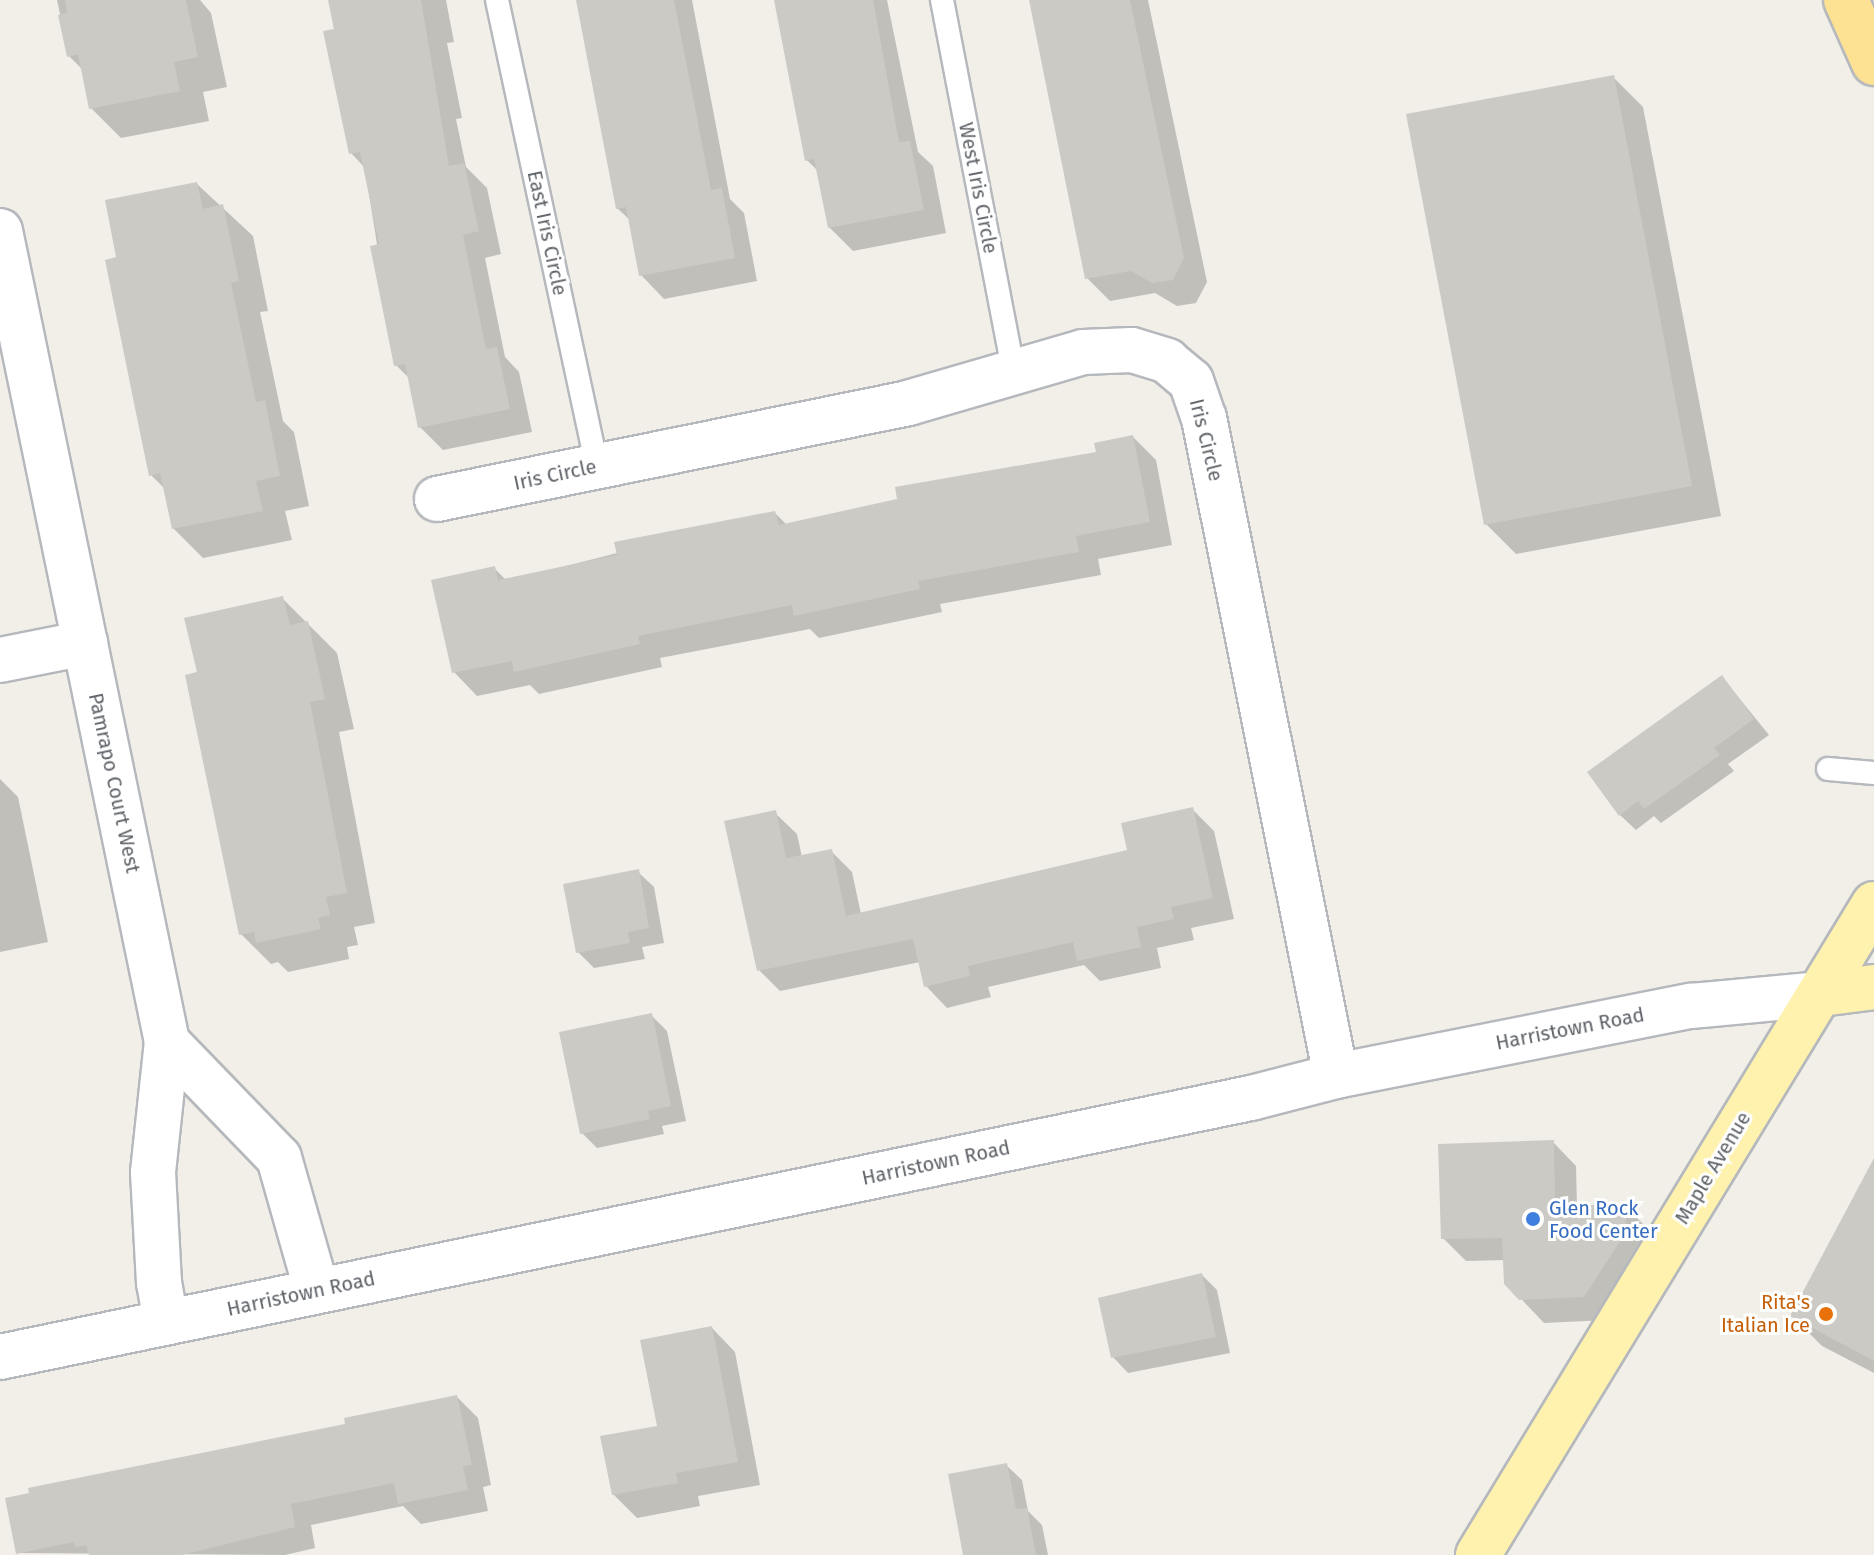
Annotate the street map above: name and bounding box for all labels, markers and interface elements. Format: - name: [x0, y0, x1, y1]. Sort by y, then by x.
- street label: West Iris Circle: [954, 120, 1002, 256]
- street label: East Iris Circle: [522, 168, 572, 298]
- street label: Iris Circle: [1184, 396, 1228, 484]
- street label: Iris Circle: [511, 455, 599, 495]
- street label: Pamrapo Court West: [83, 691, 145, 875]
- street label: Harristown Road: [1494, 1003, 1646, 1055]
- street label: Maple Avenue: [1670, 1108, 1756, 1228]
- street label: Harristown Road: [860, 1136, 1012, 1190]
- place label: Glen Rock Food Center: [1549, 1196, 1658, 1243]
- marker: Glen Rock Food Center: [1524, 1210, 1542, 1228]
- street label: Harristown Road: [225, 1267, 377, 1321]
- place label: Rita's Italian Ice: [1721, 1290, 1810, 1337]
- marker: Rita's Italian Ice: [1817, 1305, 1835, 1323]

